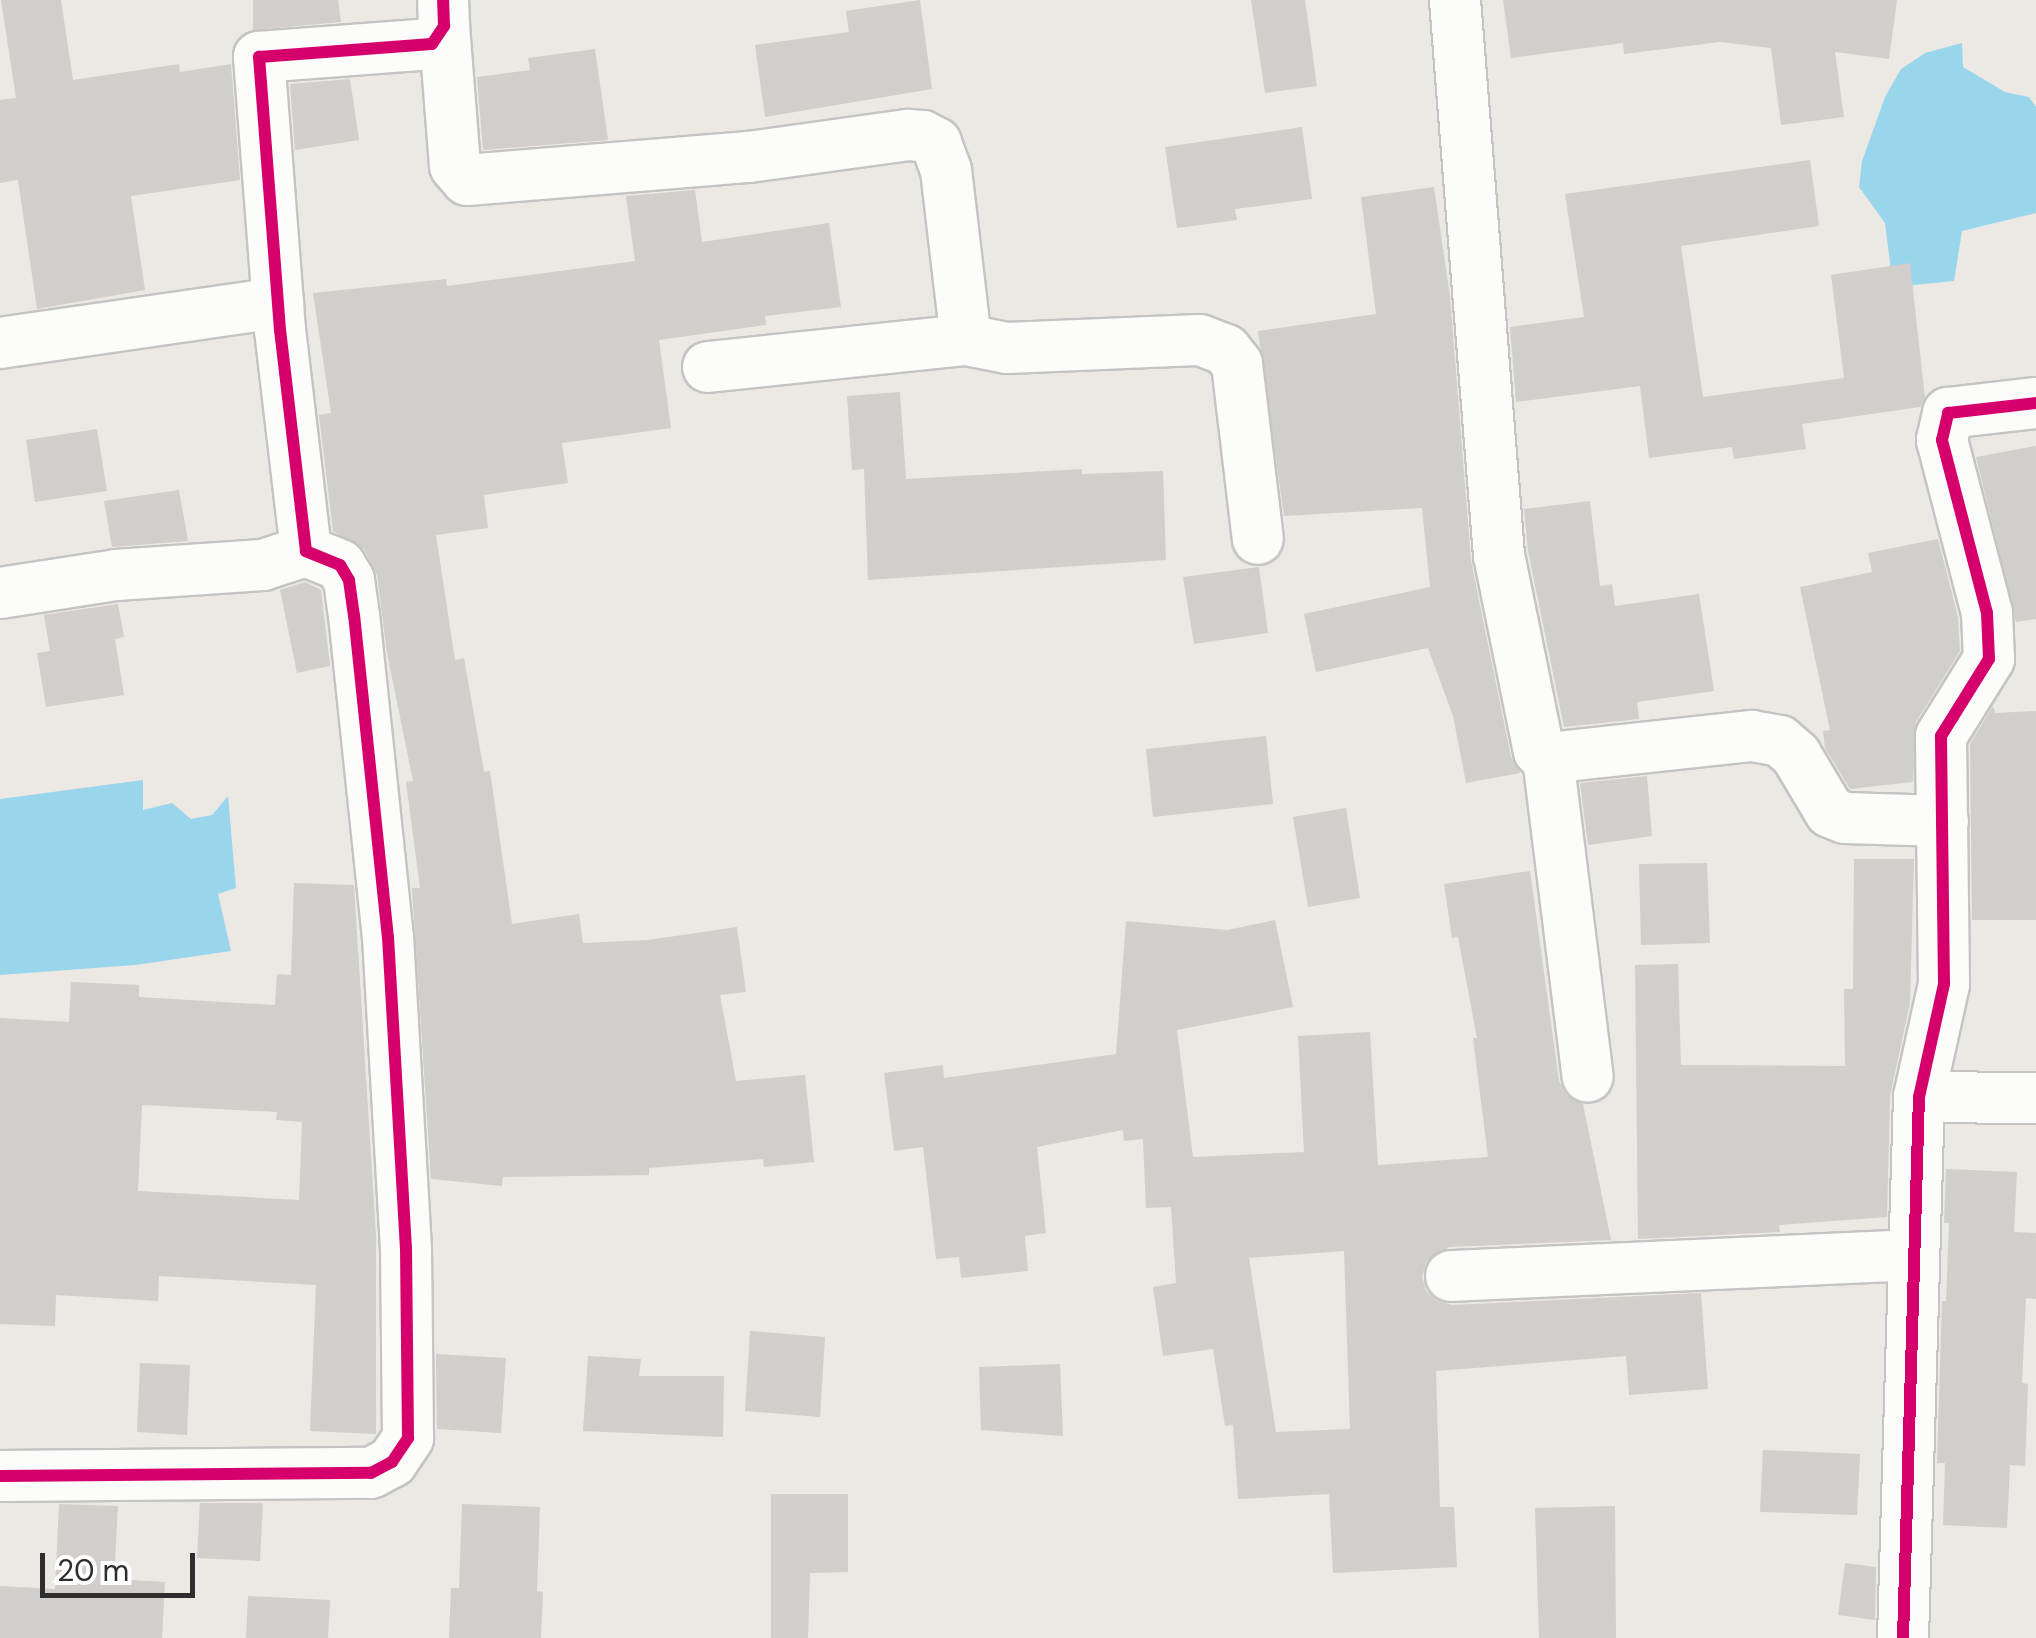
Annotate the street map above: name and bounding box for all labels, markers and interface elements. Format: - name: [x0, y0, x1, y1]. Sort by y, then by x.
- scale bar: [45, 1533, 200, 1595]
- text: 20 m: [57, 1551, 129, 1590]

